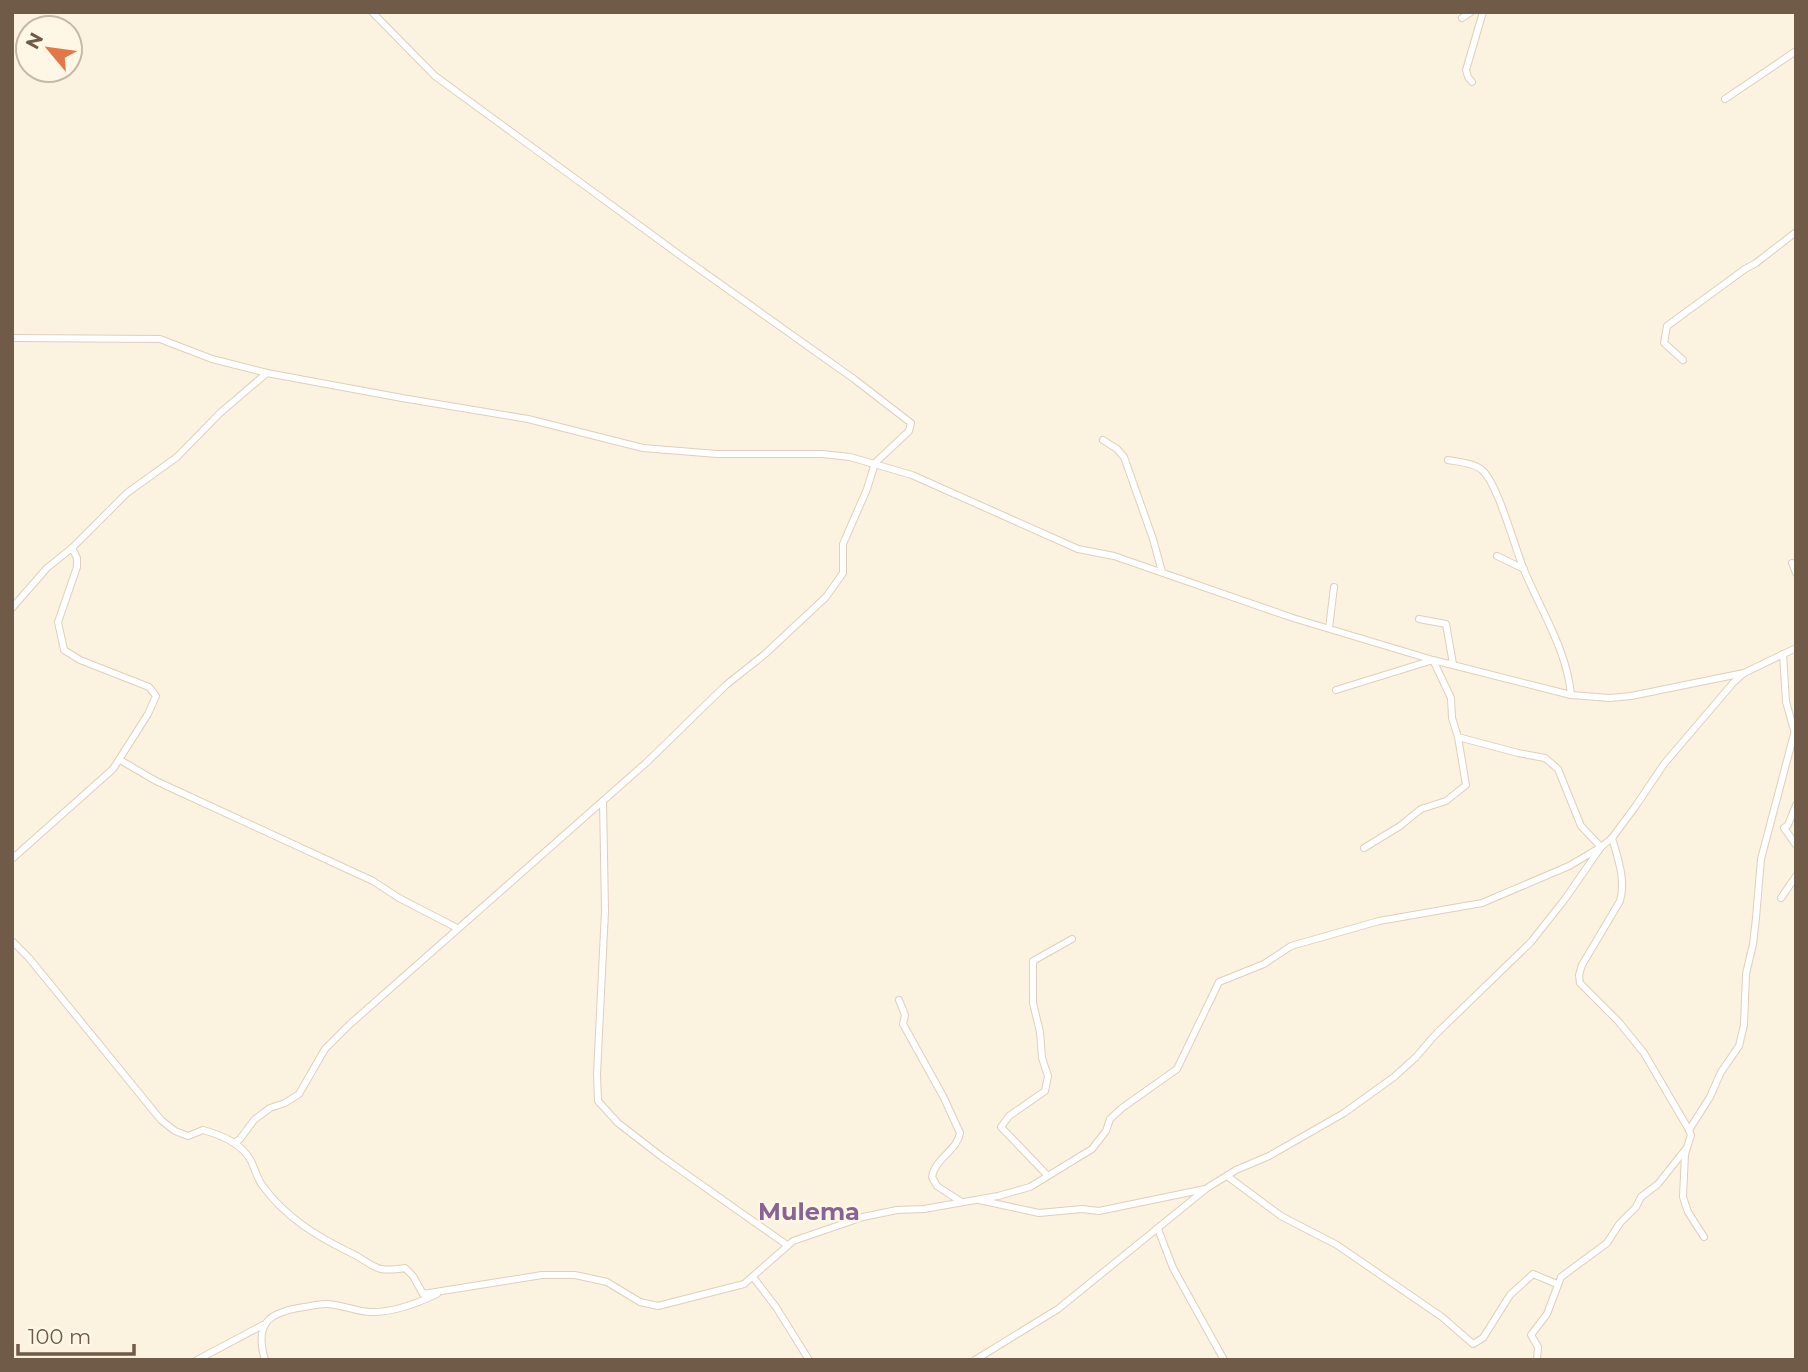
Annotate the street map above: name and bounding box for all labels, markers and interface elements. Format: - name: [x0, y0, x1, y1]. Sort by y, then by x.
- north arrow: [14, 14, 84, 84]
- text: N: [21, 29, 48, 53]
- district label: Mulema: [758, 1197, 860, 1226]
- scale bar: [18, 1312, 133, 1356]
- text: 100 m: [28, 1324, 91, 1349]

